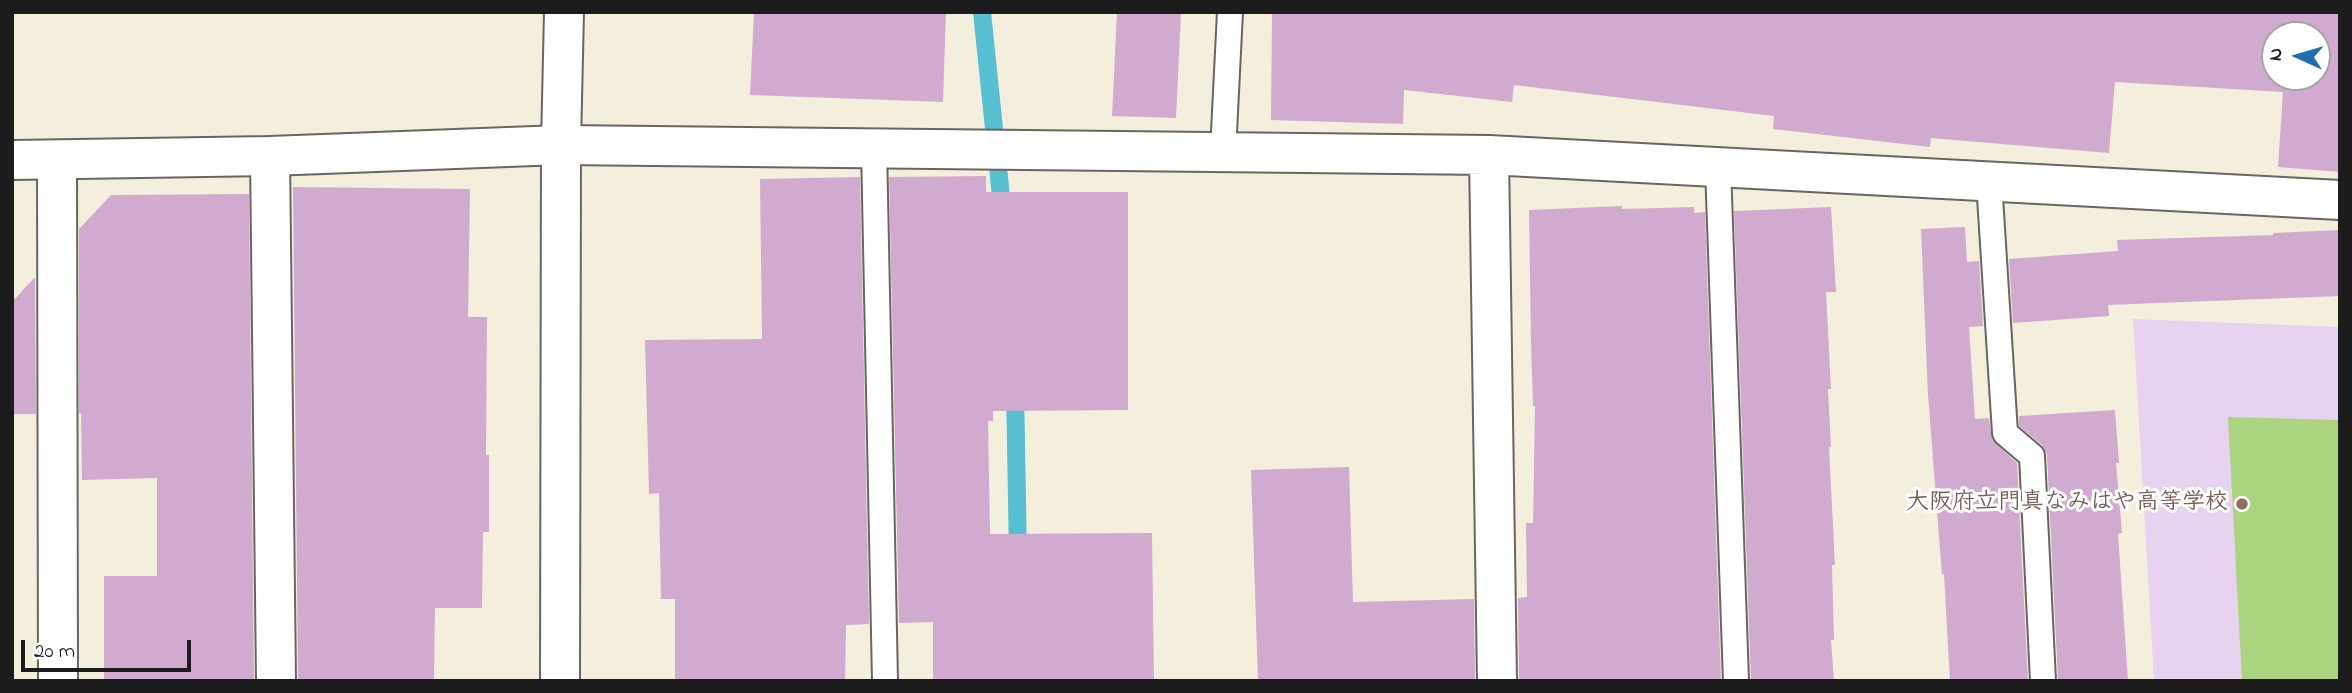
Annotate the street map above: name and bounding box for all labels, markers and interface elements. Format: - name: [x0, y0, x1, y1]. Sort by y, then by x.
- north arrow: [2261, 21, 2331, 91]
- text: N: [2263, 47, 2290, 62]
- place label: 大阪府立門真なみはや高等学校: [1906, 490, 2228, 518]
- marker: 大阪府立門真なみはや高等学校: [2234, 496, 2250, 512]
- scale bar: [24, 626, 194, 670]
- text: 20 m: [34, 637, 75, 667]

